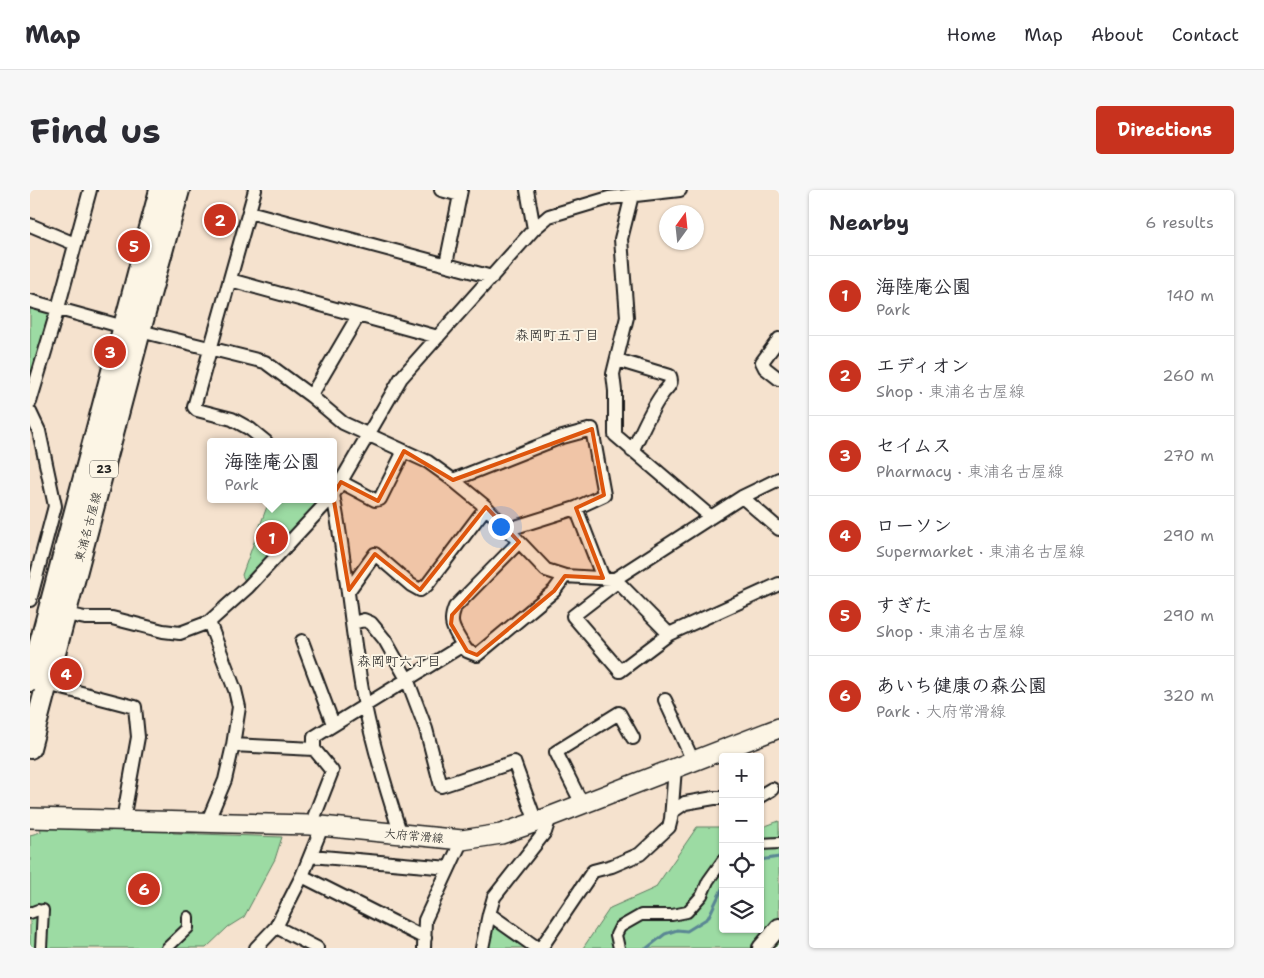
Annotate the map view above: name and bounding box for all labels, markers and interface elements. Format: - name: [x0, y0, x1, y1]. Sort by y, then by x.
- text: Map: [25, 19, 81, 51]
- text: Home: [947, 23, 996, 47]
- text: Map: [1024, 23, 1063, 47]
- text: About: [1091, 23, 1144, 47]
- text: Contact: [1172, 23, 1239, 47]
- button: Directions: [1096, 106, 1234, 154]
- text: Find us: [30, 107, 161, 154]
- pin: 2: [204, 201, 236, 239]
- north arrow: [659, 205, 704, 250]
- text: Nearby: [829, 209, 909, 237]
- text: 6 results: [1145, 212, 1214, 233]
- pin: 5: [118, 227, 150, 265]
- text: 海陸庵公園: [876, 274, 971, 299]
- text: 1: [841, 285, 849, 306]
- text: 140 m: [1167, 285, 1214, 306]
- text: Park: [876, 299, 910, 320]
- district label: 森岡町五丁目: [515, 326, 599, 344]
- pin: 3: [94, 333, 126, 371]
- text: エディオン: [876, 353, 969, 378]
- text: 2: [839, 365, 851, 386]
- text: 260 m: [1162, 365, 1214, 386]
- text: Shop · 東浦名古屋線: [876, 381, 1025, 402]
- text: セイムス: [876, 433, 951, 458]
- popup: [207, 438, 337, 503]
- text: 3: [839, 445, 851, 466]
- text: 270 m: [1163, 445, 1214, 466]
- text: 海陸庵公園: [224, 449, 320, 474]
- road number: 23: [90, 460, 118, 478]
- text: Pharmacy · 東浦名古屋線: [876, 461, 1063, 482]
- text: Park: [224, 474, 259, 495]
- street label: 東浦名古屋線: [71, 490, 105, 564]
- text: ローソン: [876, 513, 952, 538]
- your location: [488, 514, 514, 540]
- pin: 1: [256, 519, 288, 557]
- text: 4: [839, 525, 851, 546]
- text: 290 m: [1162, 525, 1214, 546]
- text: Supermarket · 東浦名古屋線: [876, 541, 1085, 562]
- text: すぎた: [876, 593, 933, 618]
- text: 5: [840, 605, 850, 626]
- text: 290 m: [1162, 605, 1214, 626]
- text: Shop · 東浦名古屋線: [876, 621, 1025, 642]
- district label: 森岡町六丁目: [357, 652, 441, 670]
- pin: 4: [50, 655, 82, 693]
- text: あいち健康の森公園: [876, 673, 1047, 698]
- text: 6: [839, 685, 851, 706]
- text: 320 m: [1163, 685, 1214, 706]
- text: Park · 大府常滑線: [876, 701, 1006, 722]
- map controls: [719, 753, 764, 933]
- button: +: [719, 753, 764, 798]
- button: −: [719, 798, 764, 843]
- street label: 大府常滑線: [383, 825, 445, 847]
- button: locate: [719, 843, 764, 888]
- pin: 6: [128, 870, 160, 908]
- button: layers: [719, 888, 764, 933]

